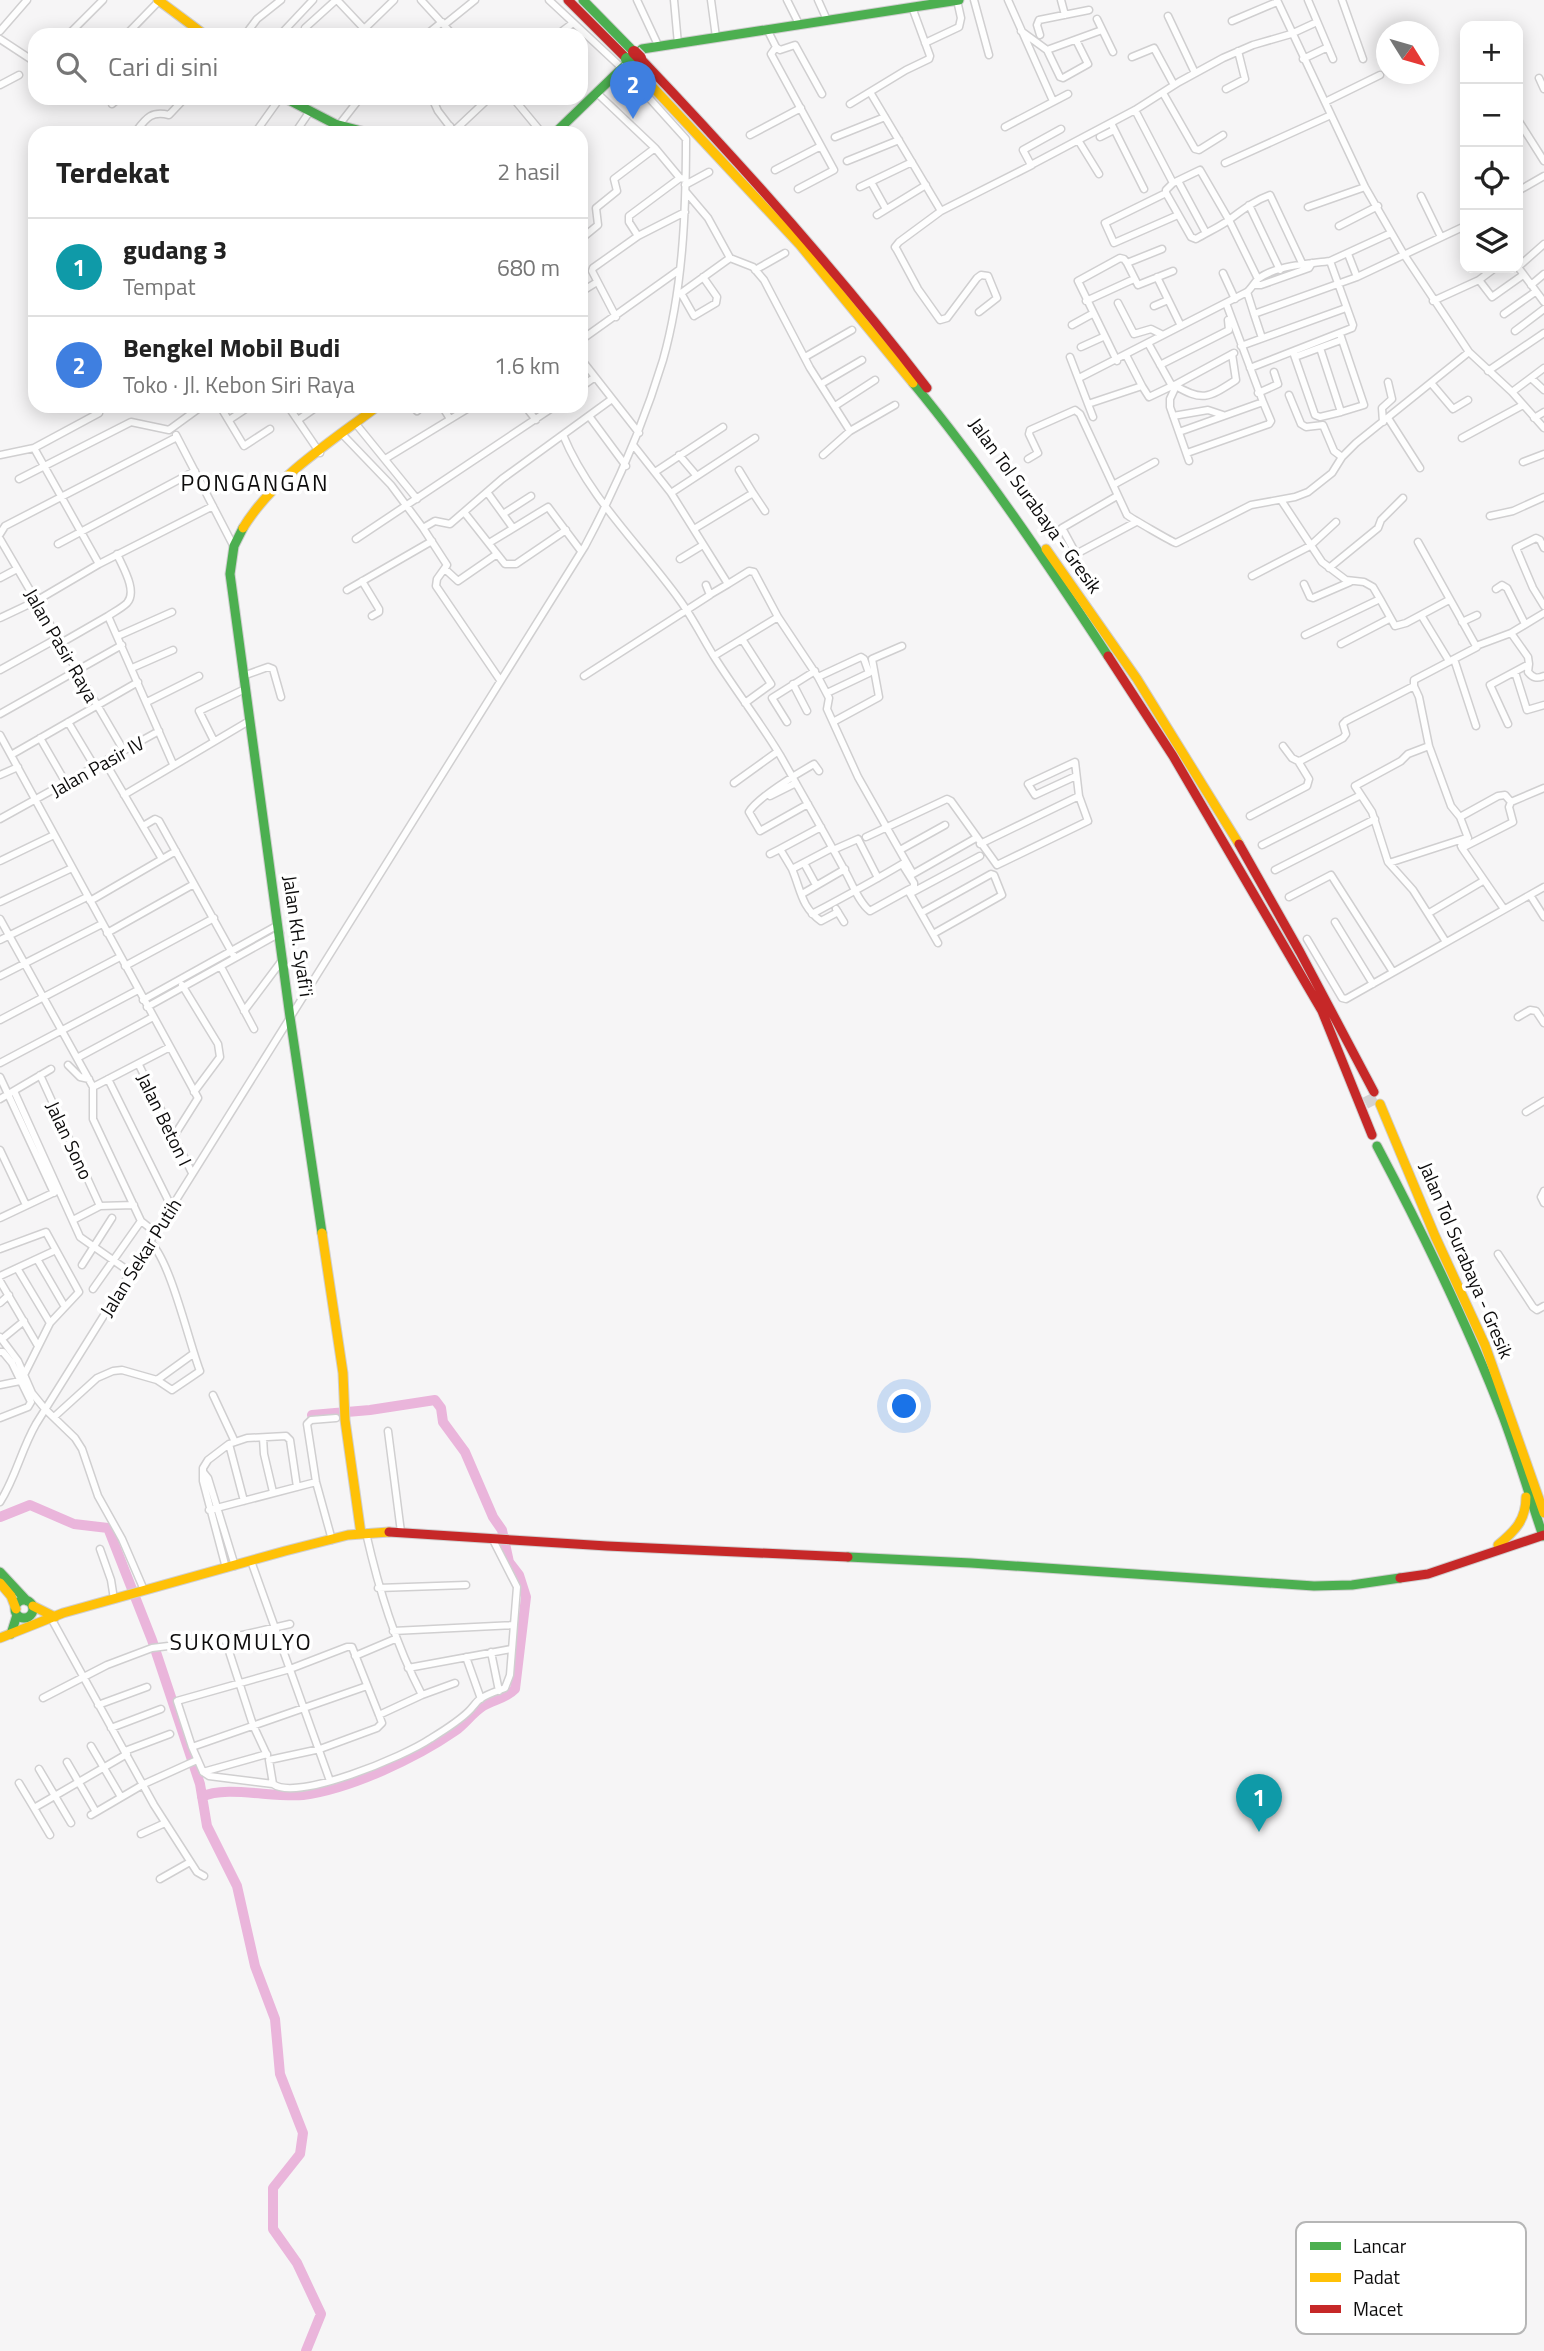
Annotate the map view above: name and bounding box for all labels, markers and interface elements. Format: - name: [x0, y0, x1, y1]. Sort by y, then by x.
- north arrow: [1376, 21, 1439, 84]
- map controls: [1460, 21, 1523, 273]
- button: +: [1460, 21, 1523, 84]
- search box: [28, 28, 588, 105]
- text: Cari di sini: [108, 47, 218, 86]
- icon: search: [52, 48, 90, 86]
- pin: 2: [610, 61, 656, 119]
- button: −: [1460, 84, 1523, 147]
- button: locate: [1460, 147, 1523, 210]
- text: Terdekat: [56, 149, 170, 195]
- text: 2 hasil: [497, 154, 560, 189]
- button: layers: [1460, 210, 1523, 273]
- text: gudang 3: [123, 230, 227, 269]
- text: 1: [73, 250, 85, 285]
- text: 680 m: [497, 250, 560, 285]
- text: Tempat: [123, 269, 196, 304]
- text: Bengkel Mobil Budi: [123, 328, 340, 367]
- text: 2: [73, 348, 85, 383]
- text: 1.6 km: [494, 348, 560, 383]
- text: Toko · Jl. Kebon Siri Raya: [123, 367, 355, 402]
- street label: Jalan Tol Surabaya - Gresik: [962, 411, 1110, 599]
- district label: PONGANGAN: [180, 465, 330, 500]
- street label: Jalan Pasir Raya: [18, 583, 107, 708]
- street label: Jalan Pasir IV: [45, 728, 149, 804]
- street label: Jalan KH. Syafi'i: [276, 873, 322, 999]
- street label: Jalan Beton I: [130, 1068, 200, 1170]
- street label: Jalan Sono: [39, 1096, 101, 1184]
- street label: Jalan Tol Surabaya - Gresik: [1412, 1157, 1522, 1363]
- street label: Jalan Sekar Putih: [92, 1192, 188, 1322]
- your location: [887, 1389, 921, 1423]
- district label: SUKOMULYO: [169, 1624, 313, 1659]
- pin: 1: [1236, 1774, 1282, 1832]
- legend: [1296, 2222, 1526, 2334]
- text: Lancar: [1353, 2231, 1407, 2260]
- text: Padat: [1353, 2262, 1400, 2291]
- text: Macet: [1353, 2294, 1403, 2323]

